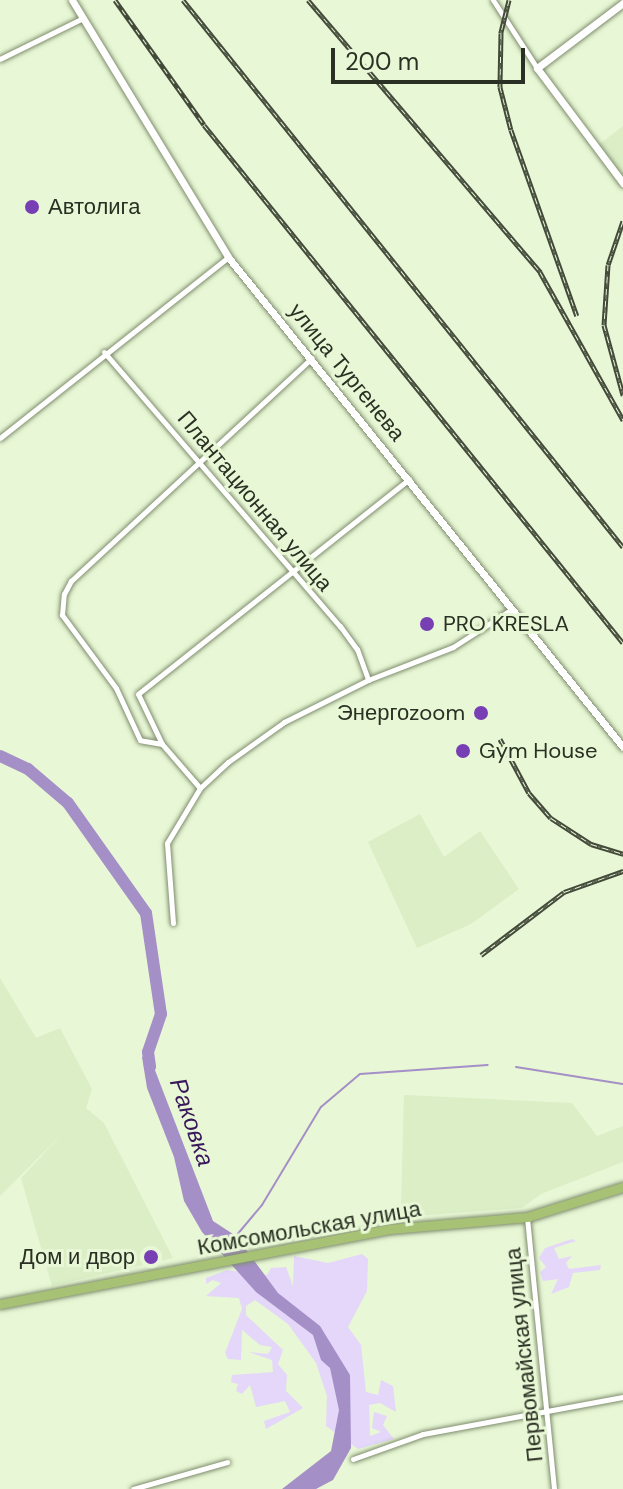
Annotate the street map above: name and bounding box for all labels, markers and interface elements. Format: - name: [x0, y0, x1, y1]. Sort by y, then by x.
- scale bar: [335, 32, 529, 82]
- text: 200 m: [345, 46, 419, 77]
- place label: Автолига: [48, 194, 140, 220]
- marker: Автолига: [23, 198, 41, 216]
- street label: улица Тургенева: [283, 298, 411, 446]
- street label: Плантационная улица: [172, 406, 338, 596]
- place label: PRO KRESLA: [443, 611, 569, 637]
- marker: PRO KRESLA: [418, 615, 436, 633]
- place label: Энергоzoom: [337, 700, 465, 726]
- marker: Энергоzoom: [472, 704, 490, 722]
- place label: Gym House: [479, 738, 598, 764]
- marker: Gym House: [454, 742, 472, 760]
- water label: Раковка: [164, 1074, 220, 1170]
- street label: Комсомольская улица: [195, 1195, 423, 1261]
- place label: Дом и двор: [20, 1244, 135, 1270]
- street label: Первомайская улица: [500, 1247, 548, 1463]
- marker: Дом и двор: [142, 1248, 160, 1266]

